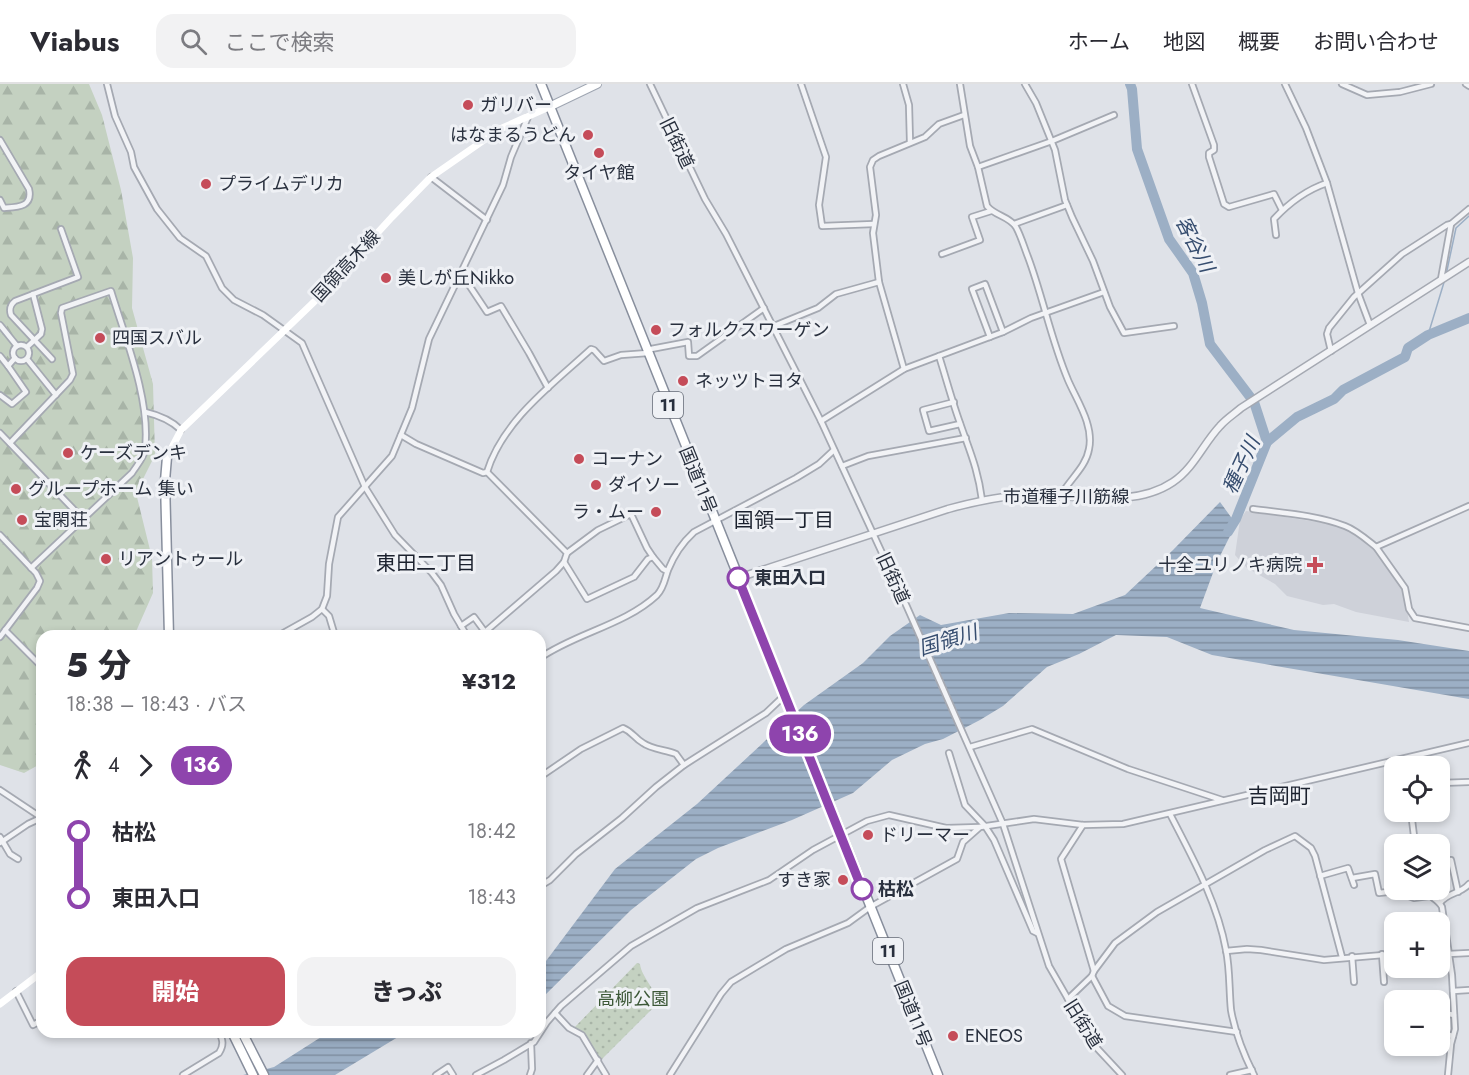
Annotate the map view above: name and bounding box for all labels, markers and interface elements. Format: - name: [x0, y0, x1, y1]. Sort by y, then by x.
- search box: [156, 14, 576, 68]
- text: Viabus: [30, 21, 120, 62]
- icon: search: [177, 25, 210, 58]
- text: ここで検索: [225, 26, 335, 58]
- text: ホーム: [1068, 27, 1130, 57]
- text: 地図: [1163, 27, 1205, 57]
- text: 概要: [1238, 27, 1280, 57]
- text: お問い合わせ: [1313, 27, 1439, 57]
- place label: ガリバー: [480, 92, 552, 118]
- marker: ガリバー: [461, 98, 475, 112]
- street label: 旧街道: [653, 113, 701, 173]
- place label: はなまるうどん: [450, 122, 576, 148]
- marker: はなまるうどん: [581, 128, 595, 142]
- marker: タイヤ館: [592, 146, 606, 160]
- place label: タイヤ館: [563, 160, 635, 186]
- place label: プライムデリカ: [218, 171, 344, 197]
- marker: プライムデリカ: [199, 177, 213, 191]
- water label: 客谷川: [1168, 211, 1222, 279]
- street label: 国領高木線: [306, 224, 386, 308]
- place label: 美しが丘Nikko: [398, 265, 514, 291]
- marker: 美しが丘Nikko: [379, 271, 393, 285]
- place label: フォルクスワーゲン: [668, 317, 829, 343]
- marker: フォルクスワーゲン: [649, 323, 663, 337]
- place label: 四国スバル: [112, 325, 202, 351]
- marker: 四国スバル: [93, 331, 107, 345]
- place label: ネッツトヨタ: [695, 368, 803, 394]
- marker: ネッツトヨタ: [676, 374, 690, 388]
- road number: 11: [653, 392, 683, 418]
- water label: 種子川: [1216, 430, 1268, 499]
- place label: ケーズデンキ: [80, 440, 187, 466]
- street label: 国道11号: [673, 443, 723, 517]
- marker: ケーズデンキ: [61, 446, 75, 460]
- place label: コーナン: [591, 446, 663, 472]
- marker: コーナン: [572, 452, 586, 466]
- place label: ダイソー: [608, 472, 680, 498]
- place label: グループホーム 集い: [28, 476, 194, 502]
- marker: ダイソー: [589, 478, 603, 492]
- marker: グループホーム 集い: [9, 482, 23, 496]
- street label: 市道種子川筋線: [1003, 484, 1129, 510]
- place label: ラ・ムー: [572, 499, 644, 525]
- marker: ラ・ムー: [649, 505, 663, 519]
- district label: 国領一丁目: [734, 506, 834, 535]
- place label: 宝閑荘: [34, 507, 88, 533]
- marker: 宝閑荘: [15, 513, 29, 527]
- place label: リアントゥール: [118, 546, 243, 572]
- street label: 旧街道: [870, 548, 916, 608]
- district label: 東田二丁目: [376, 549, 476, 578]
- marker: リアントゥール: [99, 552, 113, 566]
- place label: 十全ユリノキ病院: [1158, 552, 1302, 578]
- marker: 十全ユリノキ病院: [1306, 556, 1324, 574]
- place label: 東田入口: [754, 565, 826, 591]
- marker: 東田入口: [727, 567, 749, 589]
- water label: 国領川: [915, 617, 983, 663]
- text: 5 分: [66, 642, 131, 689]
- text: ¥312: [462, 665, 516, 697]
- text: 18:38 – 18:43 · バス: [66, 690, 247, 719]
- line badge: 136: [766, 714, 834, 754]
- text: 136: [781, 719, 819, 749]
- icon: walk: [66, 749, 99, 782]
- icon: forward: [129, 749, 162, 782]
- text: 136: [183, 750, 220, 780]
- text: 4: [108, 751, 120, 780]
- map controls: [1384, 756, 1450, 1056]
- button: locate: [1384, 756, 1450, 822]
- district label: 吉岡町: [1248, 781, 1311, 811]
- text: 枯松: [112, 816, 156, 848]
- text: 18:42: [467, 817, 516, 846]
- place label: ドリーマー: [880, 822, 970, 848]
- marker: ドリーマー: [861, 828, 875, 842]
- button: layers: [1384, 834, 1450, 900]
- place label: すき家: [777, 867, 831, 893]
- marker: すき家: [836, 873, 850, 887]
- place label: 枯松: [878, 876, 914, 902]
- marker: 枯松: [851, 878, 873, 900]
- text: 東田入口: [112, 882, 200, 914]
- text: 18:43: [468, 883, 516, 912]
- button: +: [1384, 912, 1450, 978]
- road number: 11: [873, 938, 903, 964]
- button: 開始: [66, 957, 285, 1026]
- button: きっぷ: [297, 957, 516, 1026]
- street label: 国道11号: [888, 977, 938, 1051]
- park label: 高柳公園: [597, 986, 669, 1012]
- button: −: [1384, 990, 1450, 1056]
- street label: 旧街道: [1058, 994, 1108, 1054]
- place label: ENEOS: [965, 1023, 1023, 1049]
- marker: ENEOS: [946, 1029, 960, 1043]

